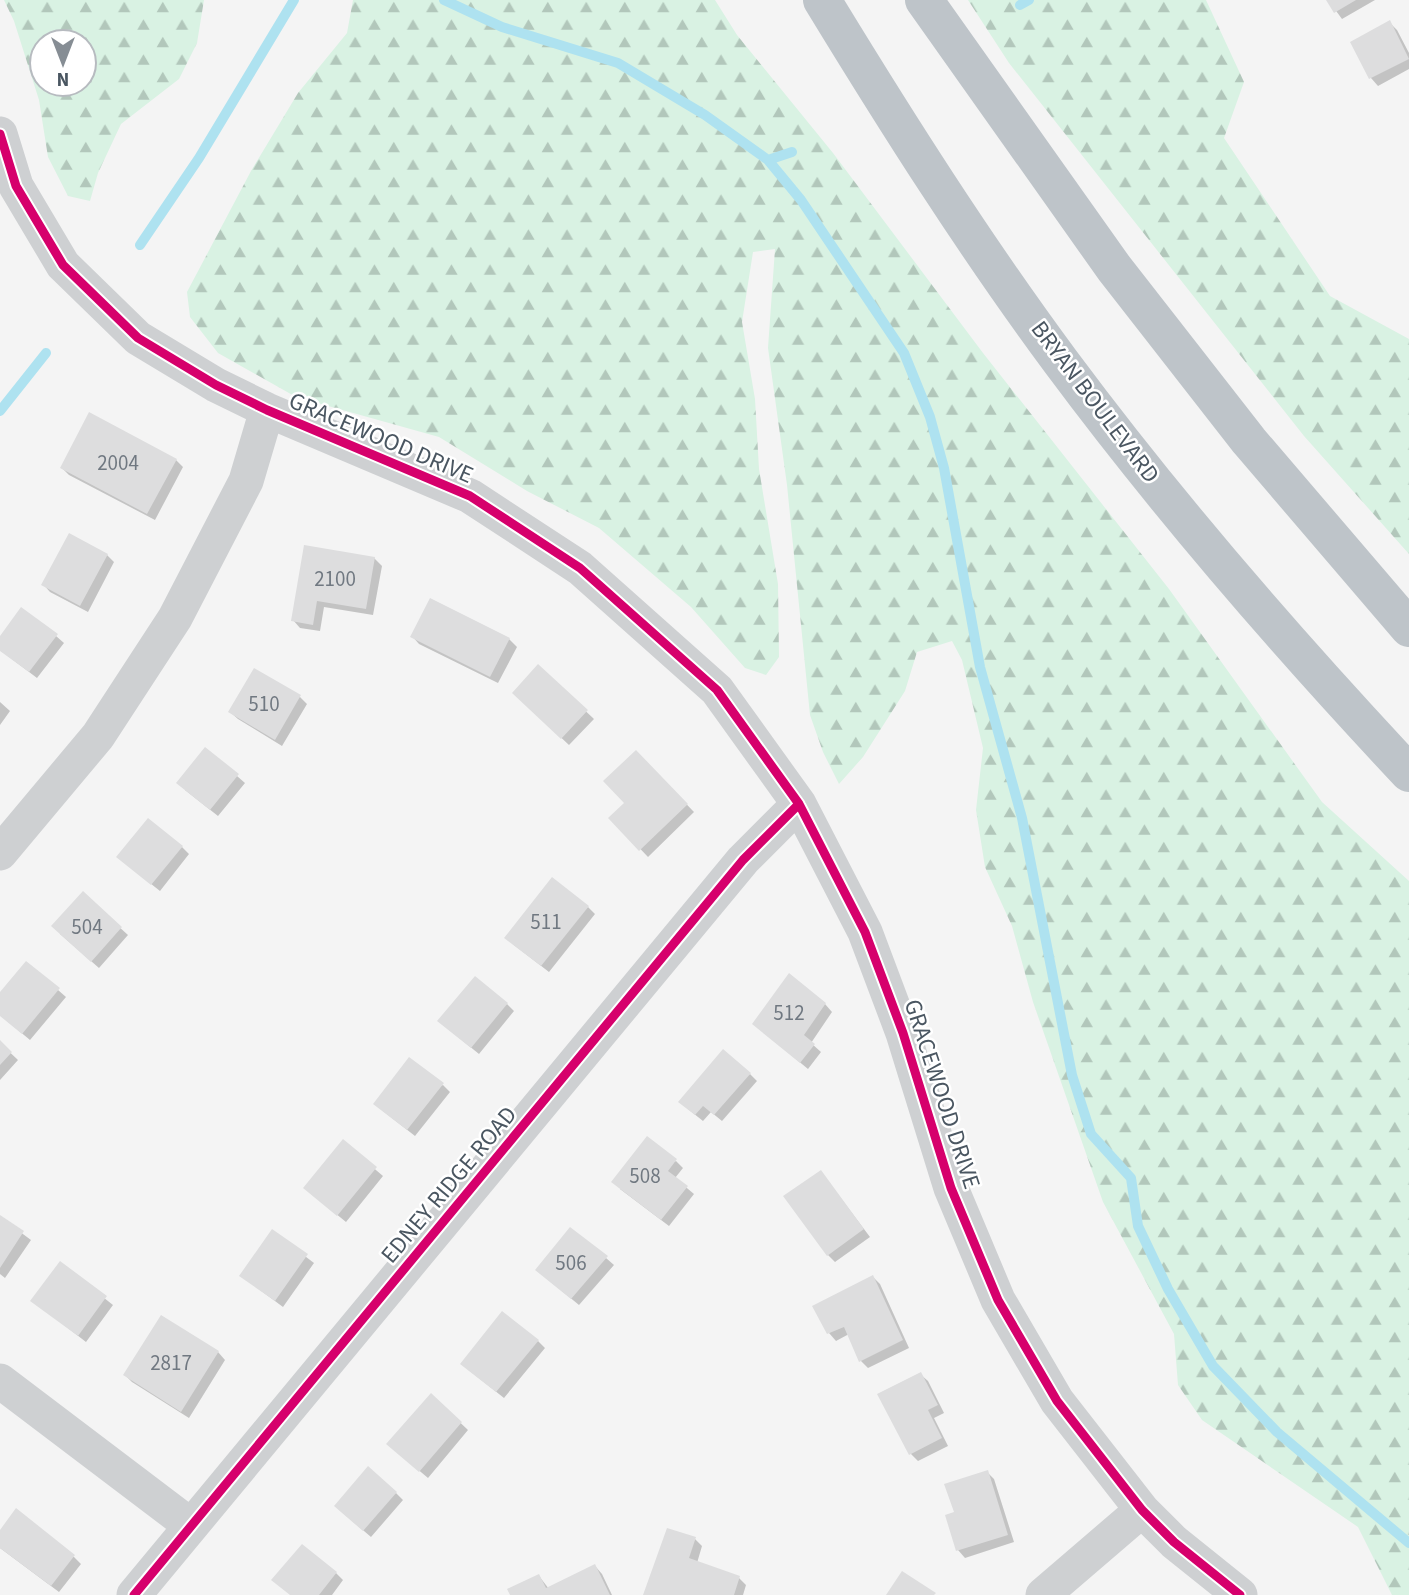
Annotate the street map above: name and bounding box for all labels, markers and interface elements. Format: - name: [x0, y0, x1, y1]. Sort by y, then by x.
- north arrow: [28, 28, 98, 98]
- text: N: [57, 65, 69, 92]
- street label: BRYAN BOULEVARD: [1022, 313, 1168, 491]
- street label: GRACEWOOD DRIVE: [283, 383, 479, 493]
- house number: 2004: [97, 448, 139, 478]
- house number: 2100: [314, 564, 356, 594]
- house number: 510: [248, 689, 280, 719]
- house number: 511: [530, 907, 562, 937]
- house number: 504: [71, 912, 103, 942]
- street label: GRACEWOOD DRIVE: [895, 995, 989, 1193]
- house number: 512: [773, 998, 805, 1028]
- street label: EDNEY RIDGE ROAD: [373, 1099, 525, 1271]
- house number: 508: [629, 1161, 661, 1191]
- house number: 506: [555, 1248, 587, 1278]
- house number: 2817: [150, 1348, 192, 1378]

